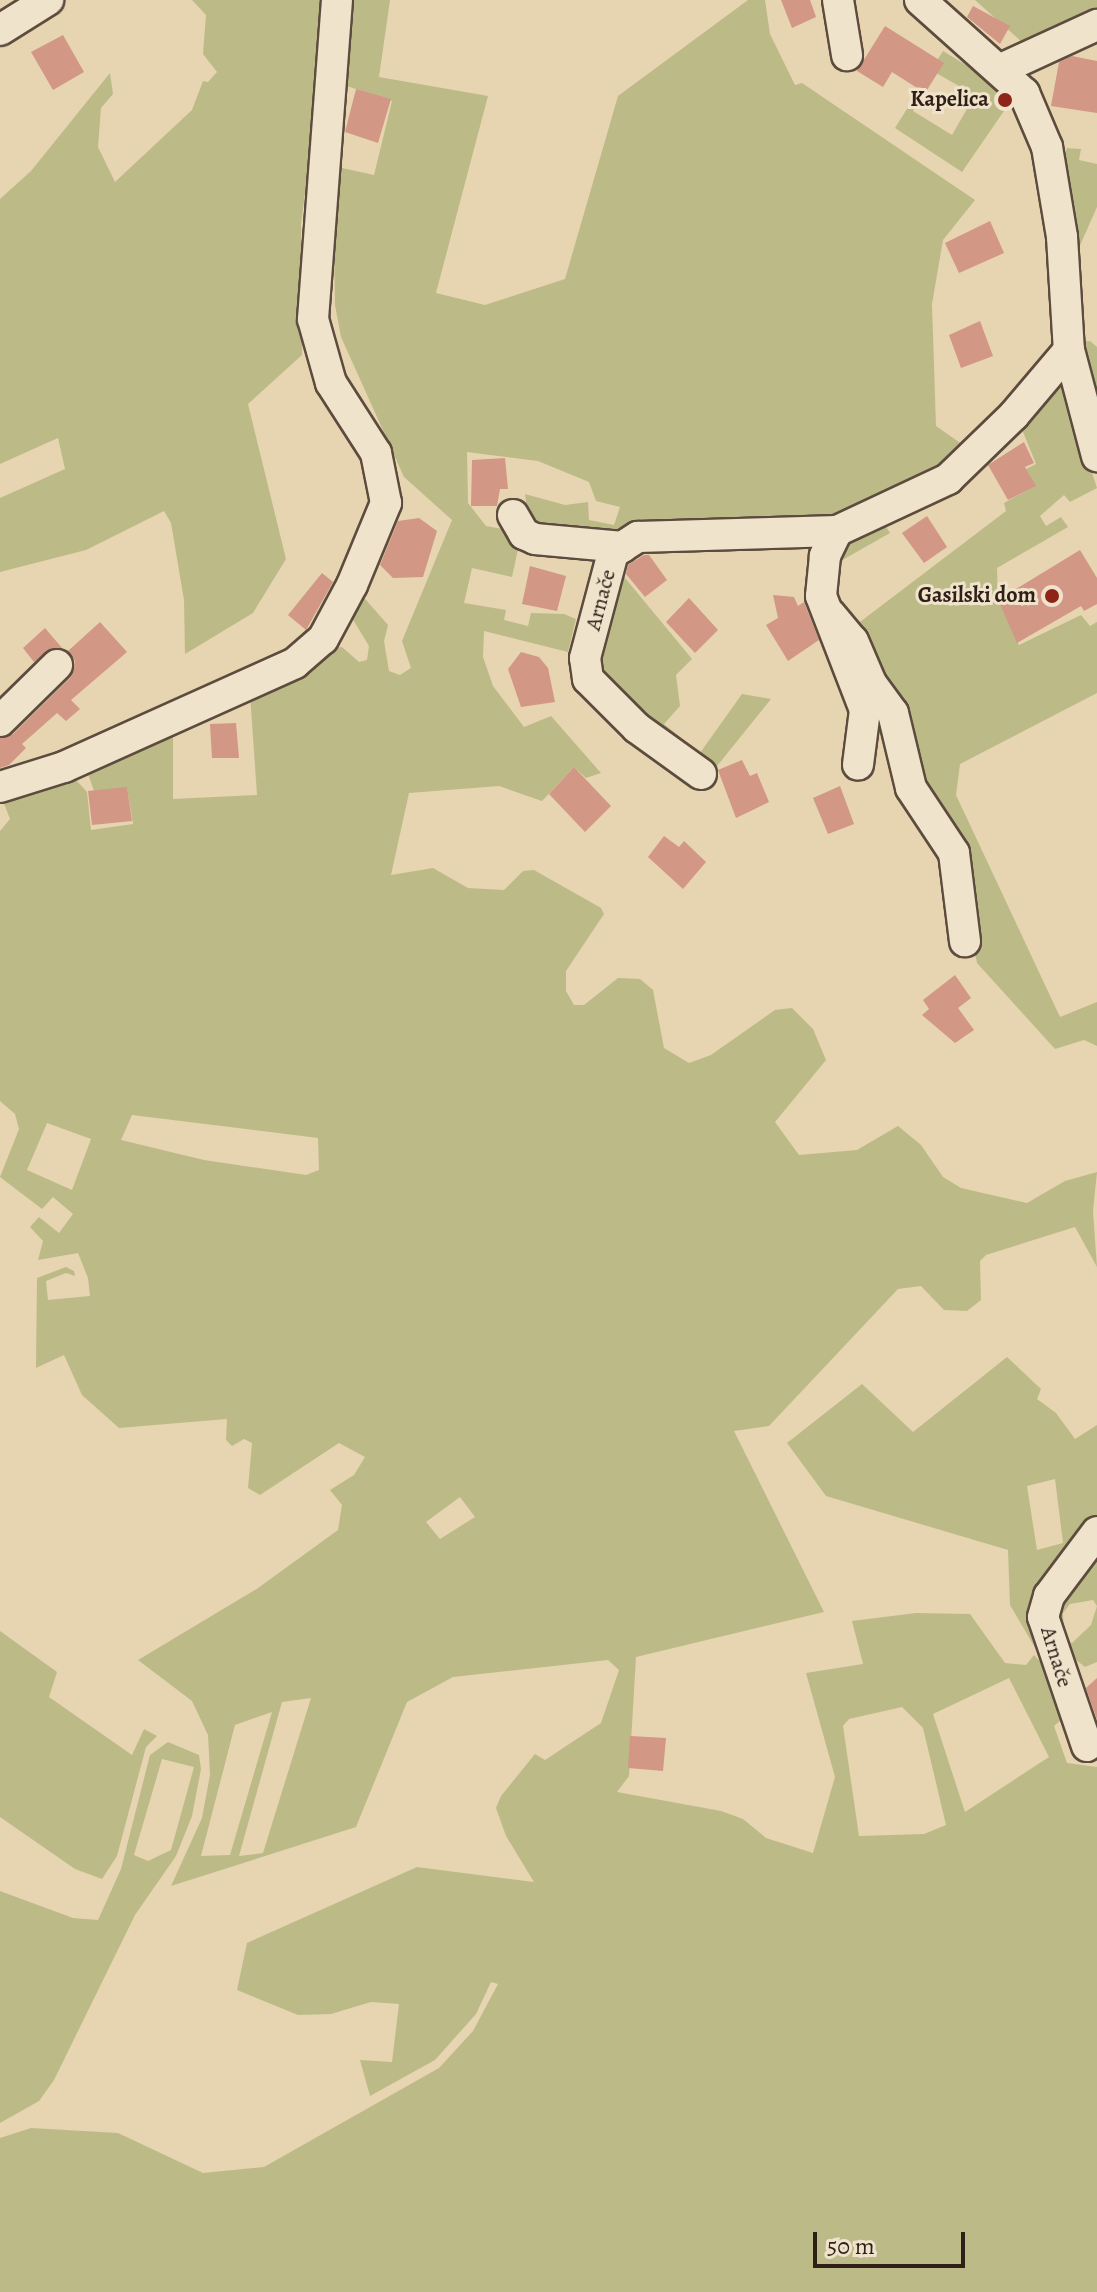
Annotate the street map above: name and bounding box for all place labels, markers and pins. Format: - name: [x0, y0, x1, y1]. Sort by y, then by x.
- place label: Kapelica: [910, 87, 989, 113]
- marker: Kapelica: [996, 91, 1014, 109]
- place label: Gasilski dom: [918, 583, 1036, 609]
- marker: Gasilski dom: [1043, 587, 1061, 605]

